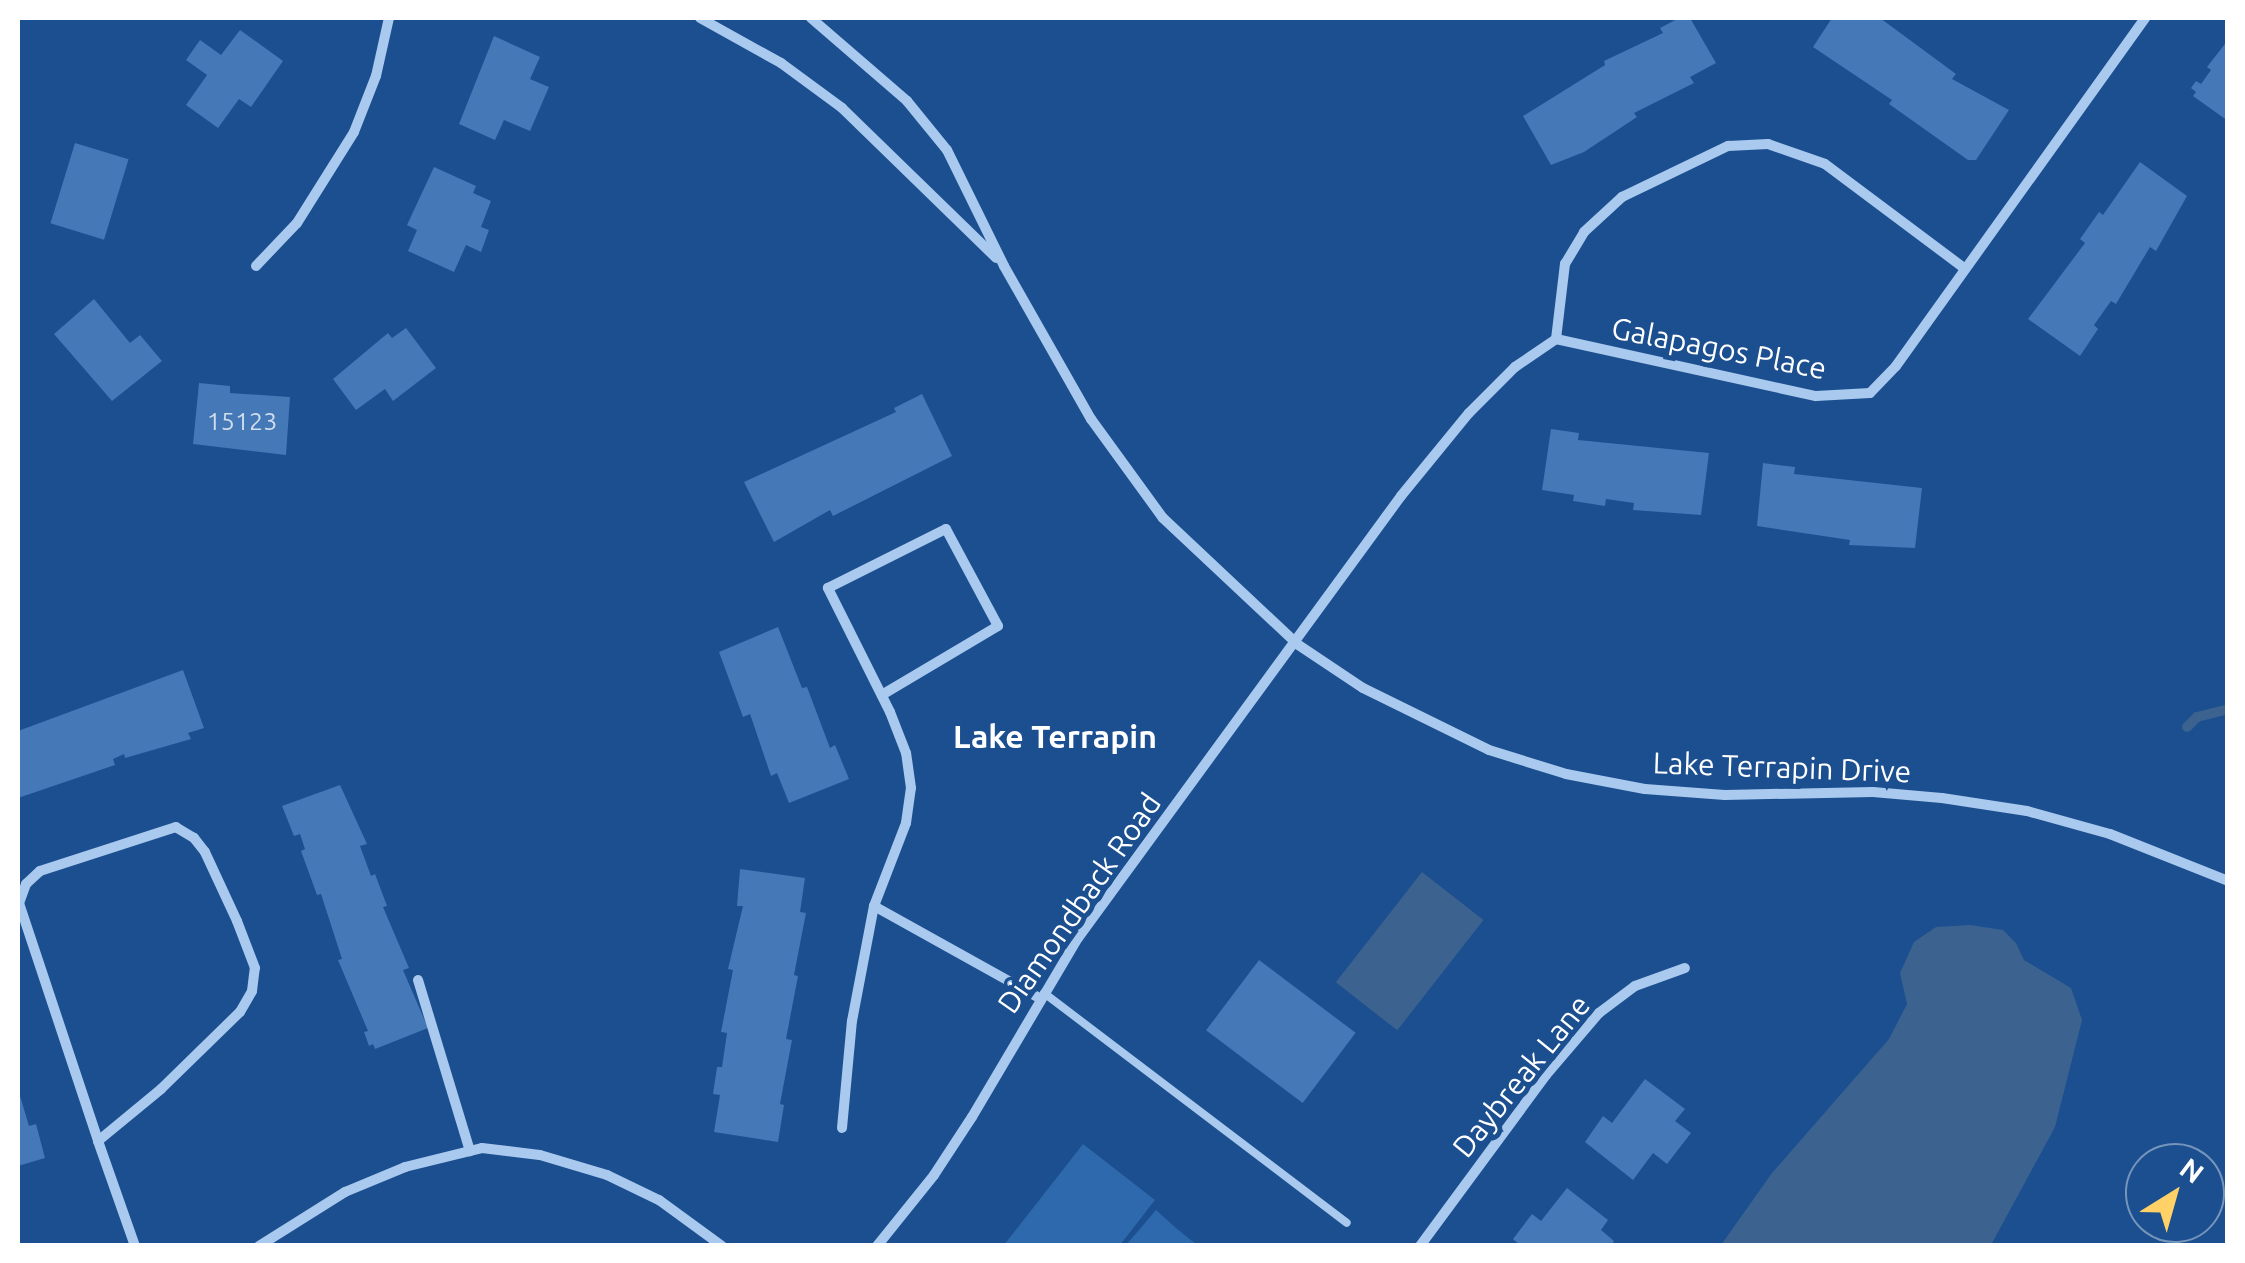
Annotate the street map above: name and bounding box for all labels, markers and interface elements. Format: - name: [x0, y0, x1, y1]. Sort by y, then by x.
- street label: Galapagos Place: [1609, 310, 1829, 386]
- house number: 15123: [207, 406, 277, 436]
- district label: Lake Terrapin: [953, 717, 1157, 755]
- street label: Lake Terrapin Drive: [1652, 745, 1912, 789]
- street label: Diamondback Road: [990, 786, 1168, 1020]
- street label: Daybreak Lane: [1445, 988, 1597, 1164]
- north arrow: [2125, 1143, 2225, 1243]
- text: N: [2174, 1152, 2210, 1189]

